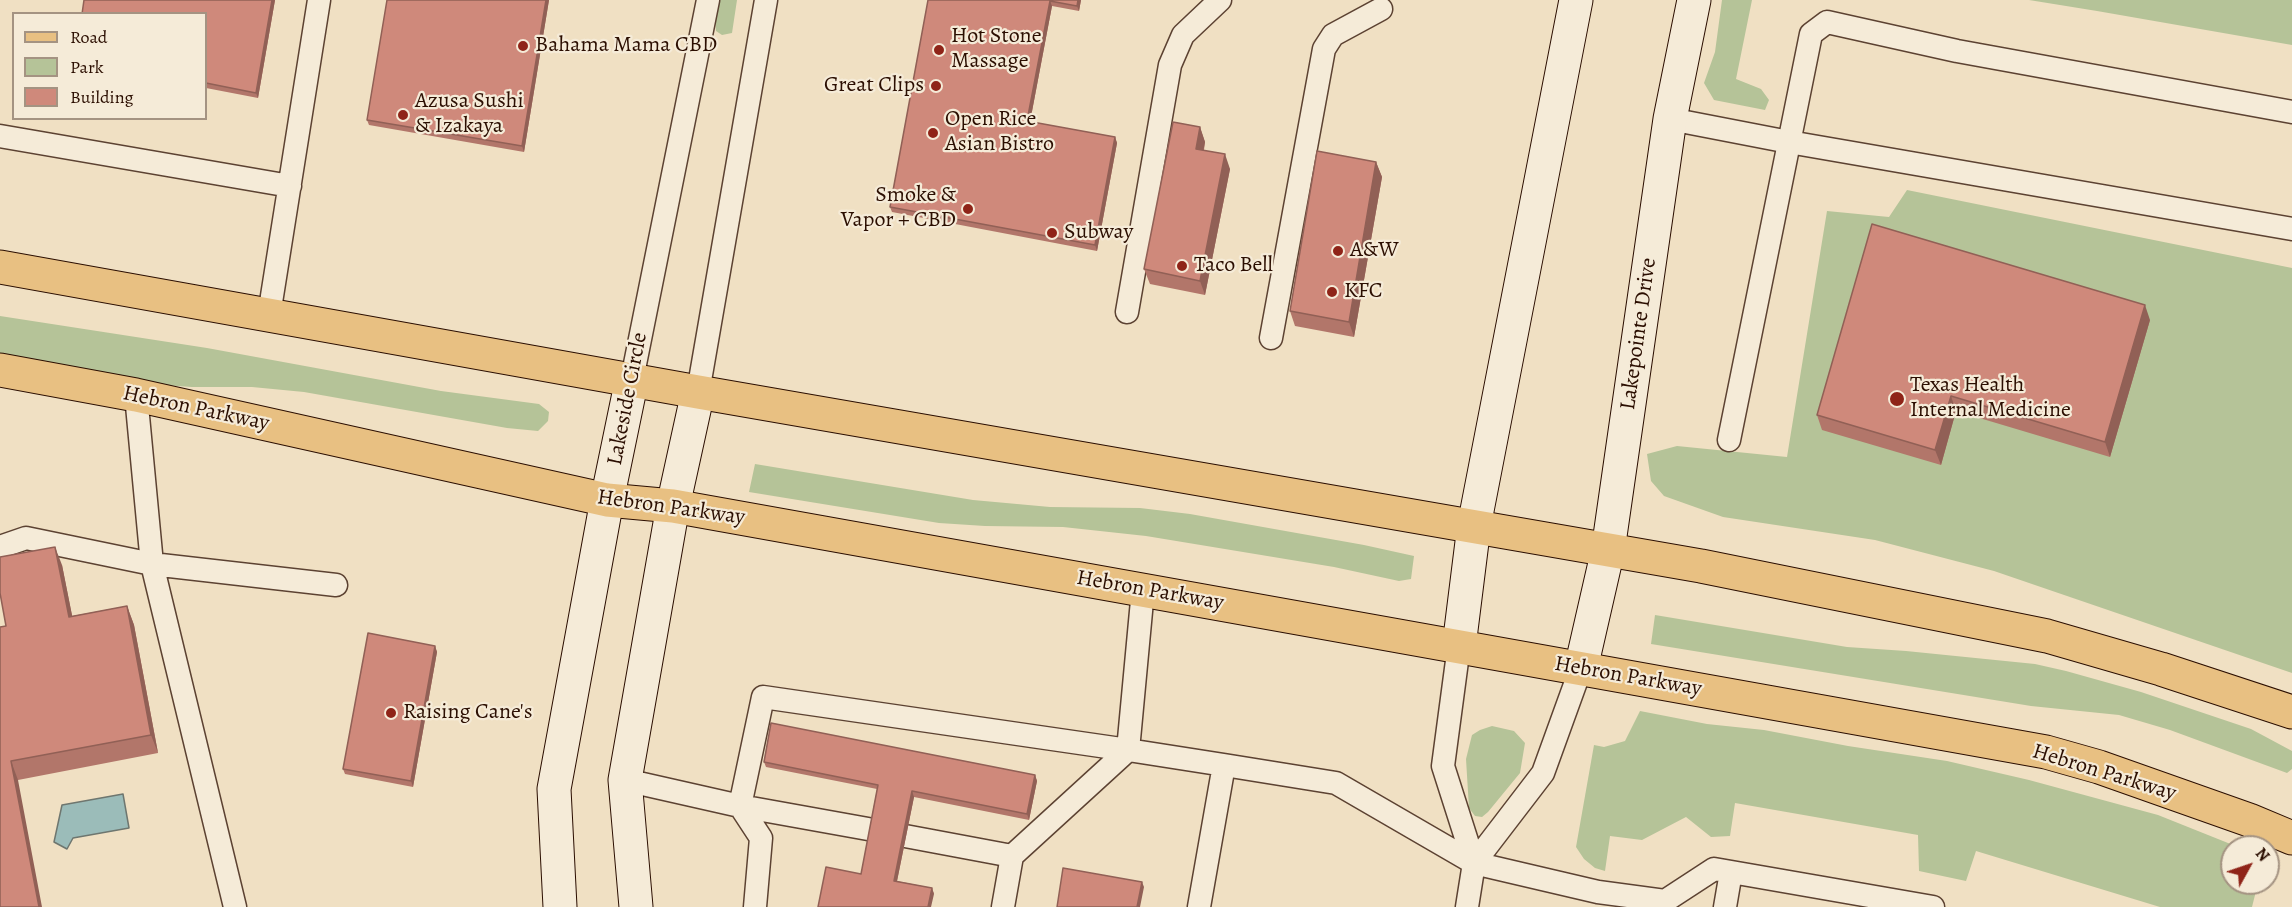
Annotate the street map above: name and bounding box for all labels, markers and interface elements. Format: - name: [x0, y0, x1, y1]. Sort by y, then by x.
- legend: [12, 12, 207, 120]
- place label: Hot Stone Massage: [951, 24, 1042, 76]
- text: Road: [70, 25, 107, 49]
- place label: Bahama Mama CBD: [535, 33, 717, 59]
- marker: Bahama Mama CBD: [516, 39, 530, 53]
- marker: Hot Stone Massage: [932, 43, 946, 57]
- text: Park: [70, 55, 104, 79]
- place label: Great Clips: [824, 73, 924, 99]
- marker: Great Clips: [929, 79, 943, 93]
- text: Building: [70, 85, 134, 109]
- place label: Azusa Sushi & Izakaya: [415, 89, 524, 140]
- place label: Open Rice Asian Bistro: [945, 107, 1054, 158]
- marker: Azusa Sushi & Izakaya: [396, 108, 410, 122]
- marker: Open Rice Asian Bistro: [926, 126, 940, 140]
- place label: Smoke & Vapor + CBD: [841, 183, 956, 234]
- marker: Smoke & Vapor + CBD: [961, 202, 975, 216]
- place label: Subway: [1064, 220, 1133, 246]
- marker: Subway: [1045, 226, 1059, 240]
- place label: A&W: [1350, 238, 1399, 264]
- marker: A&W: [1331, 244, 1345, 258]
- place label: Taco Bell: [1194, 253, 1273, 279]
- street label: Lakepointe Drive: [1615, 256, 1663, 412]
- marker: Taco Bell: [1175, 259, 1189, 273]
- place label: KFC: [1344, 279, 1383, 305]
- marker: KFC: [1325, 285, 1339, 299]
- street label: Lakeside Circle: [602, 330, 654, 468]
- place label: Texas Health Internal Medicine: [1910, 373, 2071, 424]
- street label: Hebron Parkway: [120, 381, 272, 437]
- marker: Texas Health Internal Medicine: [1888, 390, 1906, 408]
- street label: Hebron Parkway: [595, 485, 747, 531]
- street label: Hebron Parkway: [1074, 565, 1226, 617]
- street label: Hebron Parkway: [1552, 651, 1704, 703]
- place label: Raising Cane's: [403, 700, 532, 726]
- marker: Raising Cane's: [384, 706, 398, 720]
- street label: Hebron Parkway: [2029, 739, 2179, 807]
- north arrow: [2220, 835, 2280, 895]
- text: N: [2250, 843, 2274, 866]

